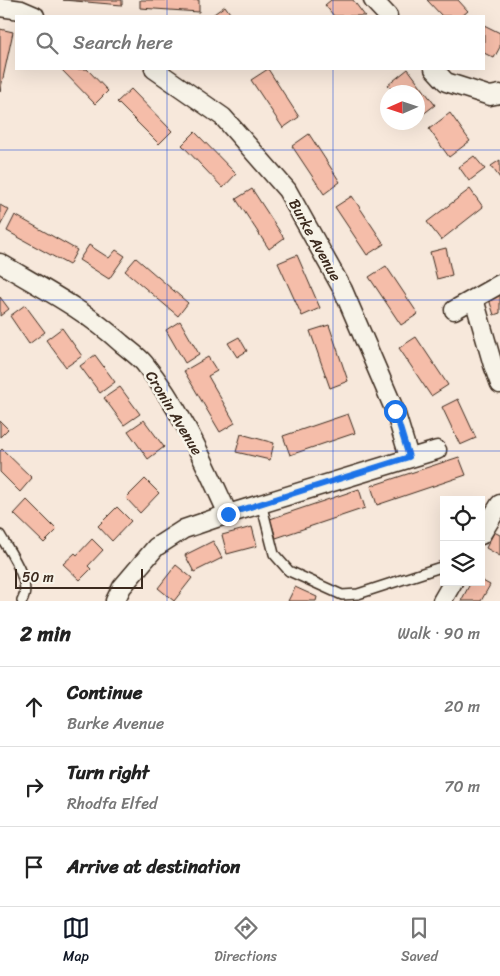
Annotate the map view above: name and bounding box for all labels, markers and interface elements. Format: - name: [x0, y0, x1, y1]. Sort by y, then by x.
- search box: [15, 15, 485, 70]
- text: Search here: [73, 26, 173, 59]
- icon: search: [33, 29, 61, 57]
- north arrow: [380, 85, 425, 130]
- street label: Burke Avenue: [282, 194, 349, 286]
- street label: Cronin Avenue: [138, 365, 210, 461]
- route start: [384, 400, 407, 423]
- map controls: [440, 496, 485, 586]
- button: locate: [440, 496, 485, 541]
- route end: [217, 503, 240, 526]
- button: layers: [440, 541, 485, 586]
- text: 50 m: [22, 565, 54, 590]
- scale bar: [15, 566, 142, 589]
- text: 2 min: [20, 615, 71, 653]
- text: Walk · 90 m: [398, 619, 480, 648]
- text: Continue: [67, 676, 143, 709]
- text: 20 m: [444, 692, 480, 721]
- icon: ahead: [20, 693, 48, 721]
- text: Burke Avenue: [67, 709, 164, 738]
- text: Turn right: [67, 756, 149, 789]
- text: 70 m: [444, 772, 480, 801]
- icon: right: [20, 773, 48, 801]
- text: Rhodfa Elfed: [67, 789, 157, 818]
- text: Arrive at destination: [67, 850, 240, 883]
- icon: arrive: [20, 853, 48, 881]
- tab: Map: [62, 914, 90, 969]
- tab: Directions: [214, 914, 277, 969]
- tab: Saved: [401, 914, 438, 969]

